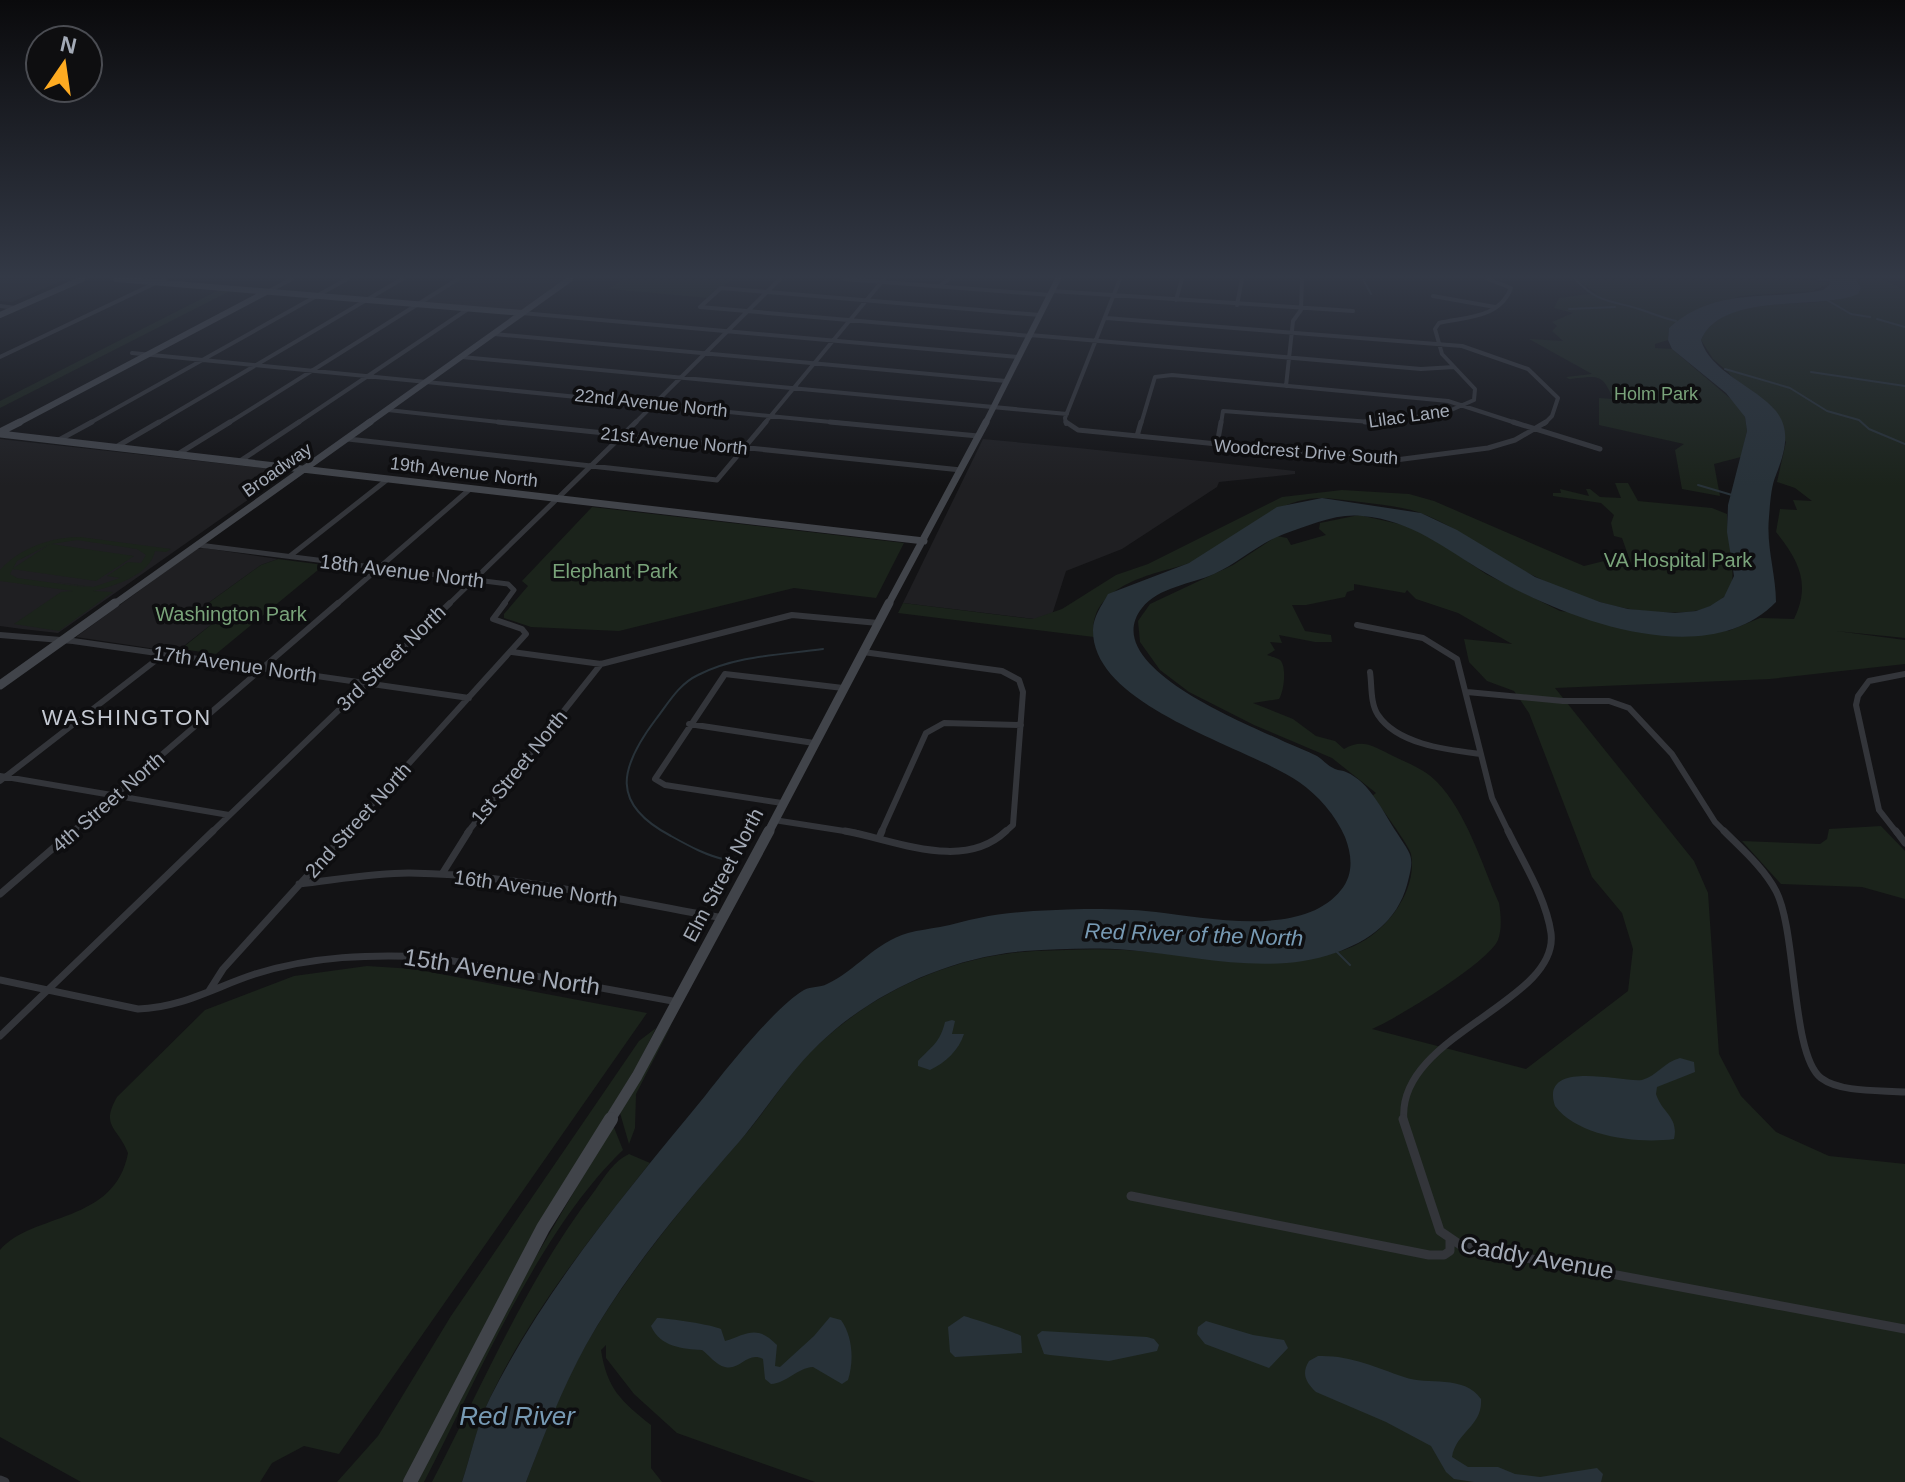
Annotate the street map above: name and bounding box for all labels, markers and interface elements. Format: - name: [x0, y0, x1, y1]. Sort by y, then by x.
- north arrow: [24, 24, 104, 104]
- text: N: [58, 31, 79, 59]
- park label: Holm Park: [1614, 384, 1699, 404]
- street label: 22nd Avenue North: [573, 385, 729, 421]
- street label: Lilac Lane: [1367, 400, 1451, 432]
- street label: 21st Avenue North: [599, 423, 749, 459]
- street label: Woodcrest Drive South: [1213, 436, 1399, 468]
- street label: Broadway: [238, 439, 316, 501]
- street label: 19th Avenue North: [389, 453, 539, 491]
- park label: VA Hospital Park: [1604, 549, 1753, 571]
- street label: 18th Avenue North: [319, 550, 485, 592]
- park label: Elephant Park: [552, 560, 679, 582]
- street label: 3rd Street North: [332, 601, 450, 715]
- park label: Washington Park: [155, 603, 308, 625]
- street label: 17th Avenue North: [152, 642, 318, 686]
- district label: WASHINGTON: [42, 705, 212, 730]
- street label: 1st Street North: [466, 706, 572, 828]
- street label: 4th Street North: [48, 747, 168, 857]
- street label: 2nd Street North: [301, 758, 415, 882]
- street label: Elm Street North: [679, 805, 767, 945]
- street label: 16th Avenue North: [453, 866, 619, 910]
- water label: Red River of the North: [1084, 918, 1304, 951]
- street label: 15th Avenue North: [402, 943, 602, 1000]
- street label: Caddy Avenue: [1458, 1231, 1616, 1284]
- water label: Red River: [459, 1401, 576, 1431]

